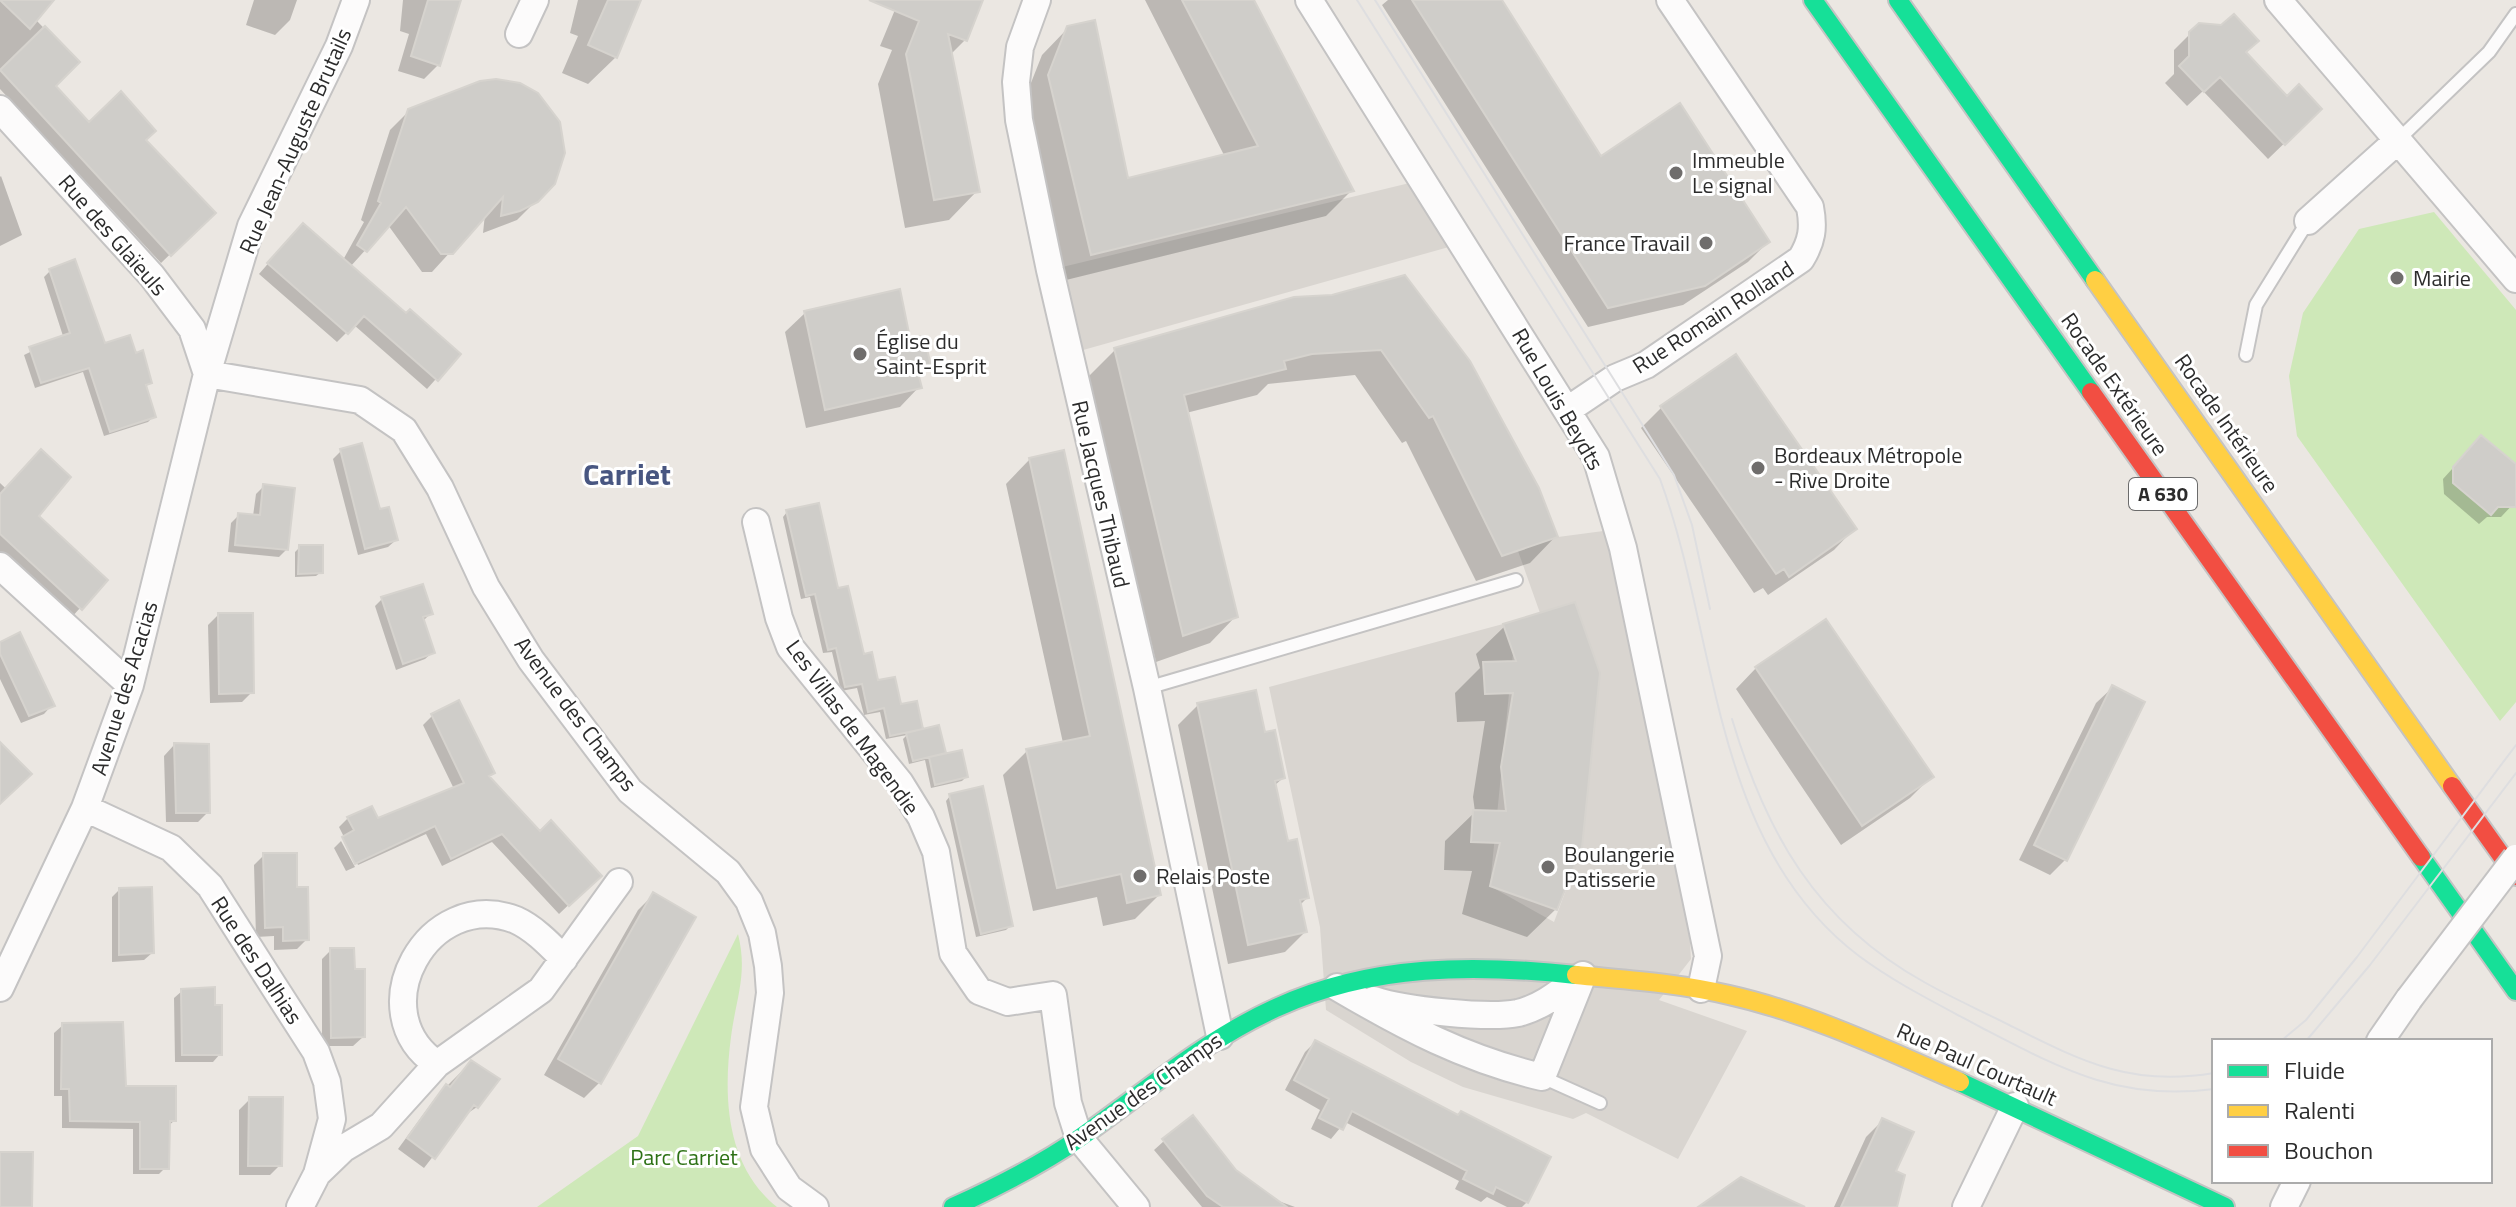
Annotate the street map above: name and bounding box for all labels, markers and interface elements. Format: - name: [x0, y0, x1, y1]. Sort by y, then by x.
- street label: Rue Jean-Auguste Brutails: [230, 23, 360, 259]
- place label: Immeuble Le signal: [1692, 143, 1785, 202]
- marker: Immeuble Le signal: [1667, 164, 1685, 182]
- street label: Rue des Glaïeuls: [50, 167, 176, 303]
- place label: France Travail: [1563, 226, 1690, 260]
- marker: France Travail: [1697, 234, 1715, 252]
- street label: Rue Romain Rolland: [1625, 252, 1801, 382]
- place label: Mairie: [2413, 261, 2471, 295]
- marker: Mairie: [2388, 269, 2406, 287]
- street label: Rocade Extérieure: [2053, 306, 2177, 462]
- street label: Rue Louis Beydts: [1503, 322, 1613, 476]
- place label: Église du Saint-Esprit: [876, 324, 987, 383]
- marker: Église du Saint-Esprit: [851, 345, 869, 363]
- street label: Rocade Intérieure: [2166, 347, 2288, 499]
- street label: Rue Jacques Thibaud: [1063, 397, 1139, 591]
- place label: Bordeaux Métropole - Rive Droite: [1774, 438, 1962, 497]
- district label: Carriet: [583, 451, 671, 497]
- marker: Bordeaux Métropole - Rive Droite: [1749, 459, 1767, 477]
- road number: A 630: [2129, 478, 2197, 510]
- street label: Avenue des Acacias: [81, 597, 167, 779]
- street label: Avenue des Champs: [506, 629, 646, 799]
- street label: Les Villas de Magendie: [778, 632, 928, 822]
- place label: Boulangerie Patisserie: [1564, 837, 1675, 896]
- marker: Boulangerie Patisserie: [1539, 858, 1557, 876]
- place label: Relais Poste: [1156, 859, 1270, 893]
- marker: Relais Poste: [1131, 867, 1149, 885]
- street label: Rue des Dalhias: [203, 889, 311, 1031]
- street label: Rue Paul Courtault: [1891, 1013, 2063, 1115]
- street label: Avenue des Champs: [1057, 1024, 1229, 1158]
- legend: [2212, 1039, 2492, 1183]
- text: Fluide: [2284, 1052, 2345, 1088]
- text: Ralenti: [2284, 1092, 2355, 1128]
- text: Bouchon: [2284, 1132, 2373, 1168]
- park label: Parc Carriet: [630, 1140, 738, 1174]

